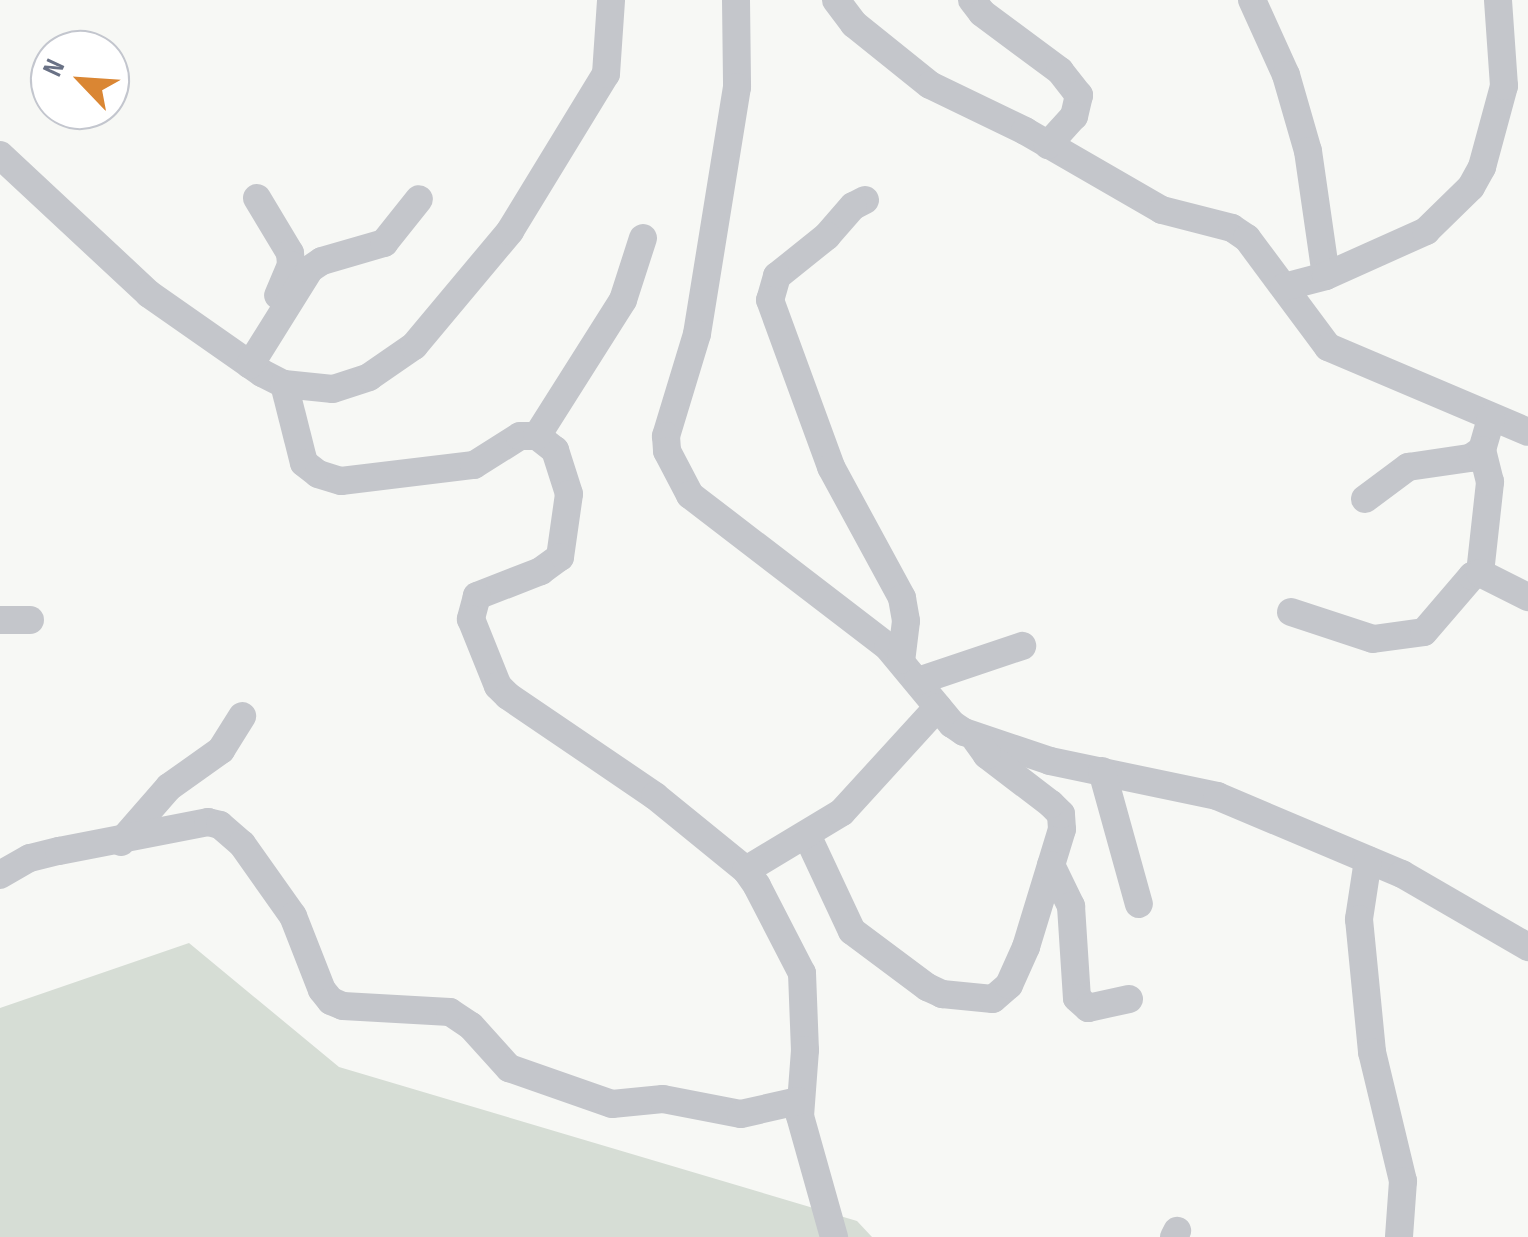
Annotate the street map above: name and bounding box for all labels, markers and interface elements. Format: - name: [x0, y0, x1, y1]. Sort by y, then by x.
- north arrow: [30, 30, 130, 130]
- text: N: [36, 54, 72, 82]

